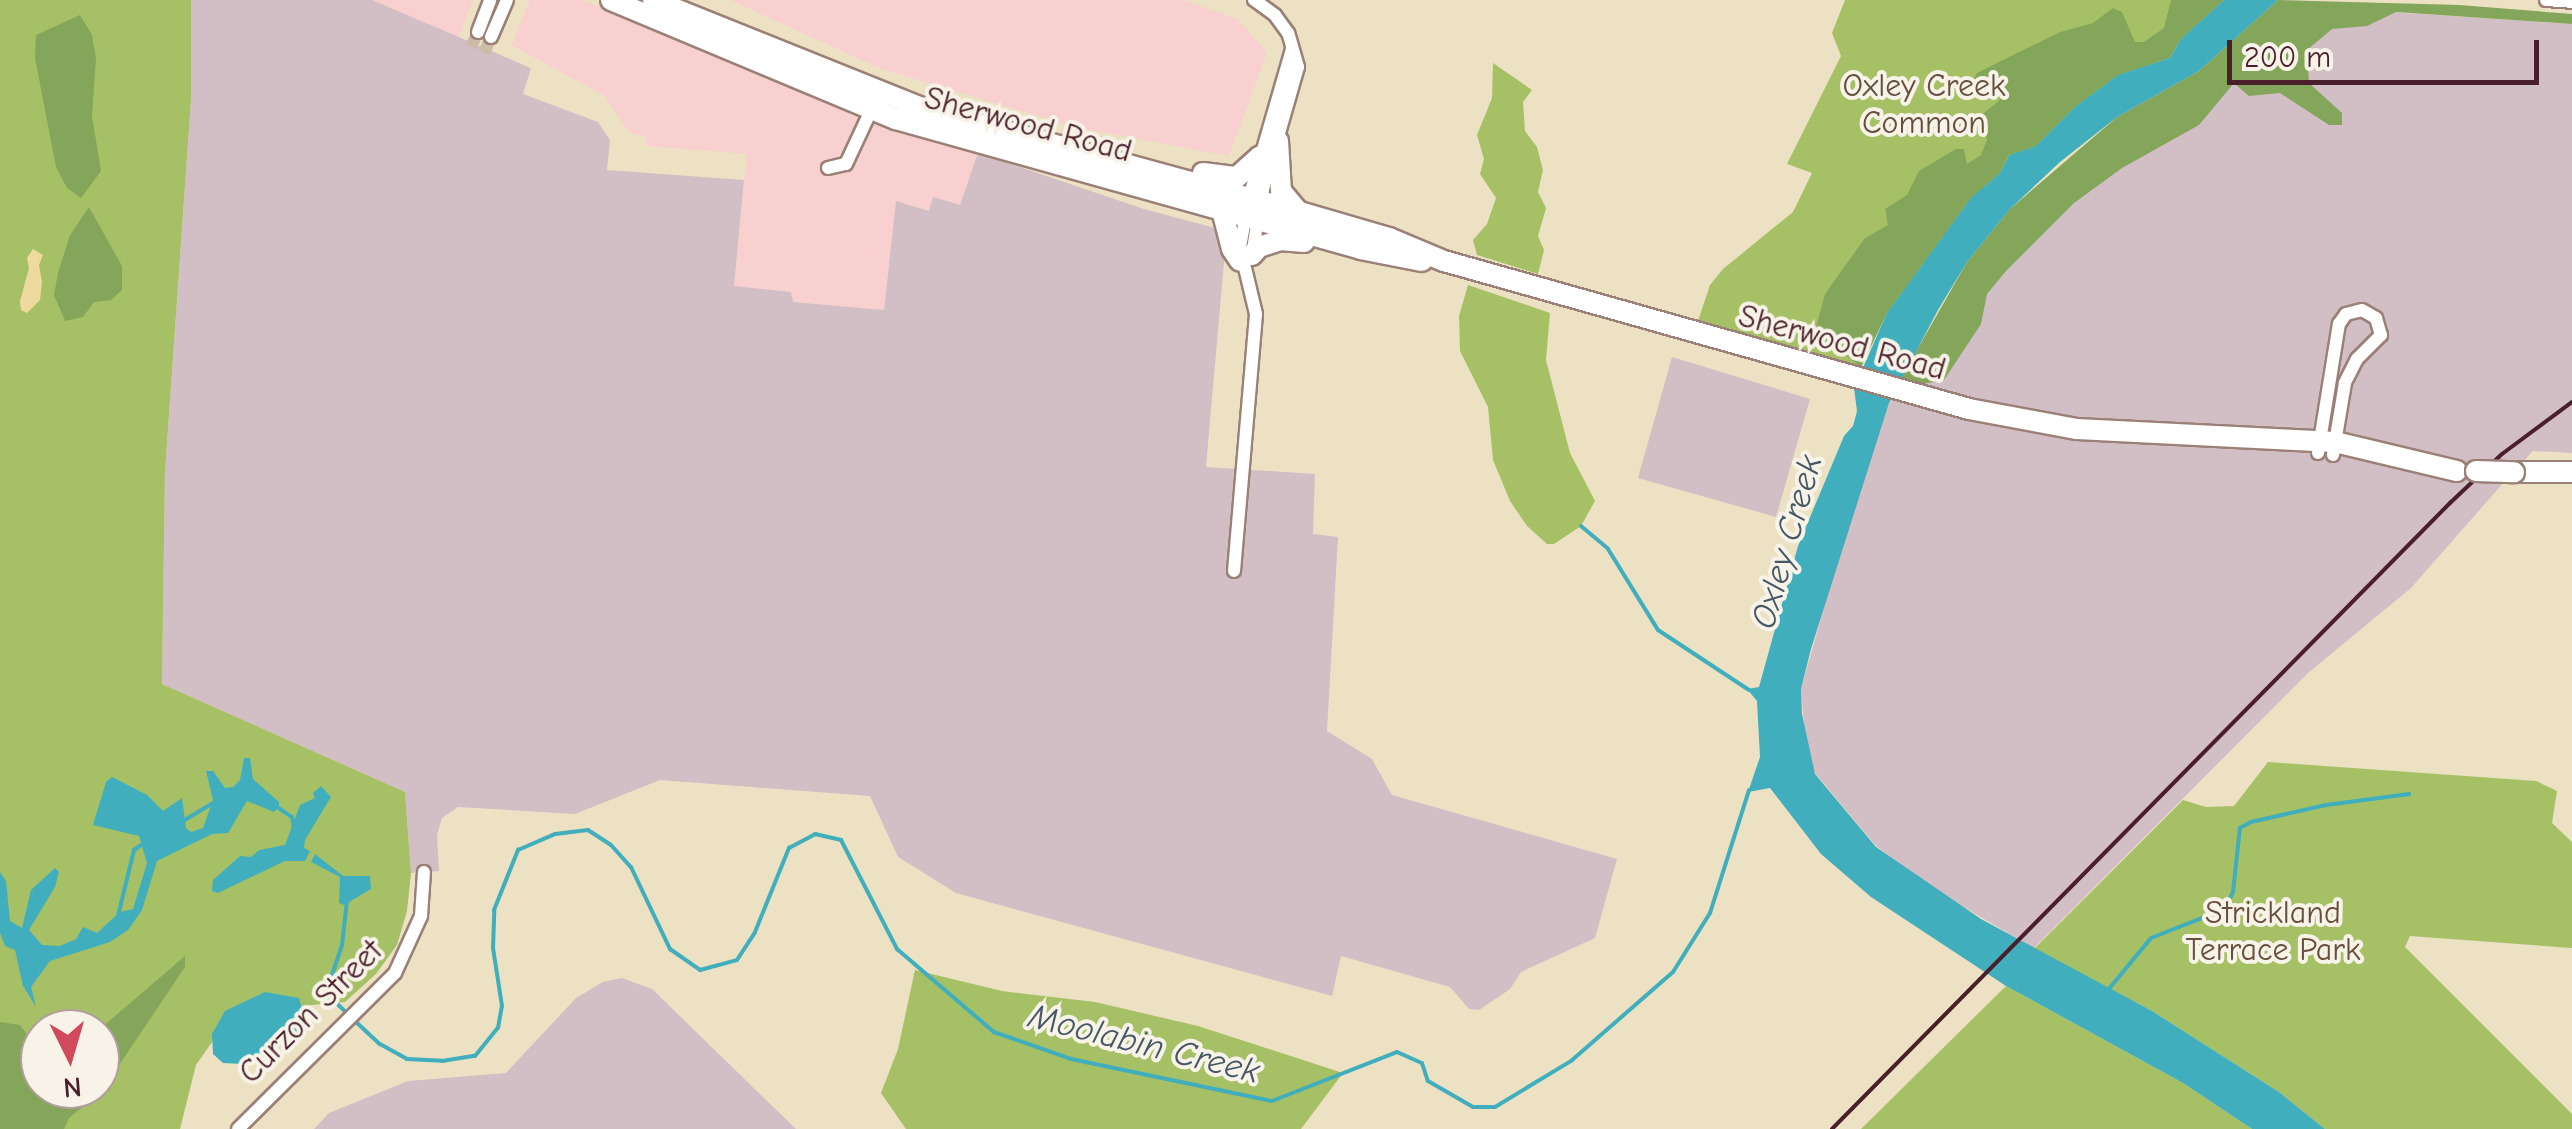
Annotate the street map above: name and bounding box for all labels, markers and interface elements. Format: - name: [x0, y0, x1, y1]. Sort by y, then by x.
- scale bar: [2232, 20, 2544, 82]
- text: 200 m: [2244, 40, 2331, 75]
- park label: Oxley Creek Common: [1842, 68, 2006, 143]
- street label: Sherwood Road: [920, 79, 1136, 171]
- street label: Sherwood Road: [1734, 297, 1950, 389]
- water label: Oxley Creek: [1742, 451, 1832, 633]
- park label: Strickland Terrace Park: [2186, 895, 2360, 970]
- street label: Curzon Street: [231, 932, 391, 1092]
- water label: Moolabin Creek: [1024, 995, 1264, 1093]
- north arrow: [20, 1009, 120, 1109]
- text: N: [62, 1070, 83, 1104]

